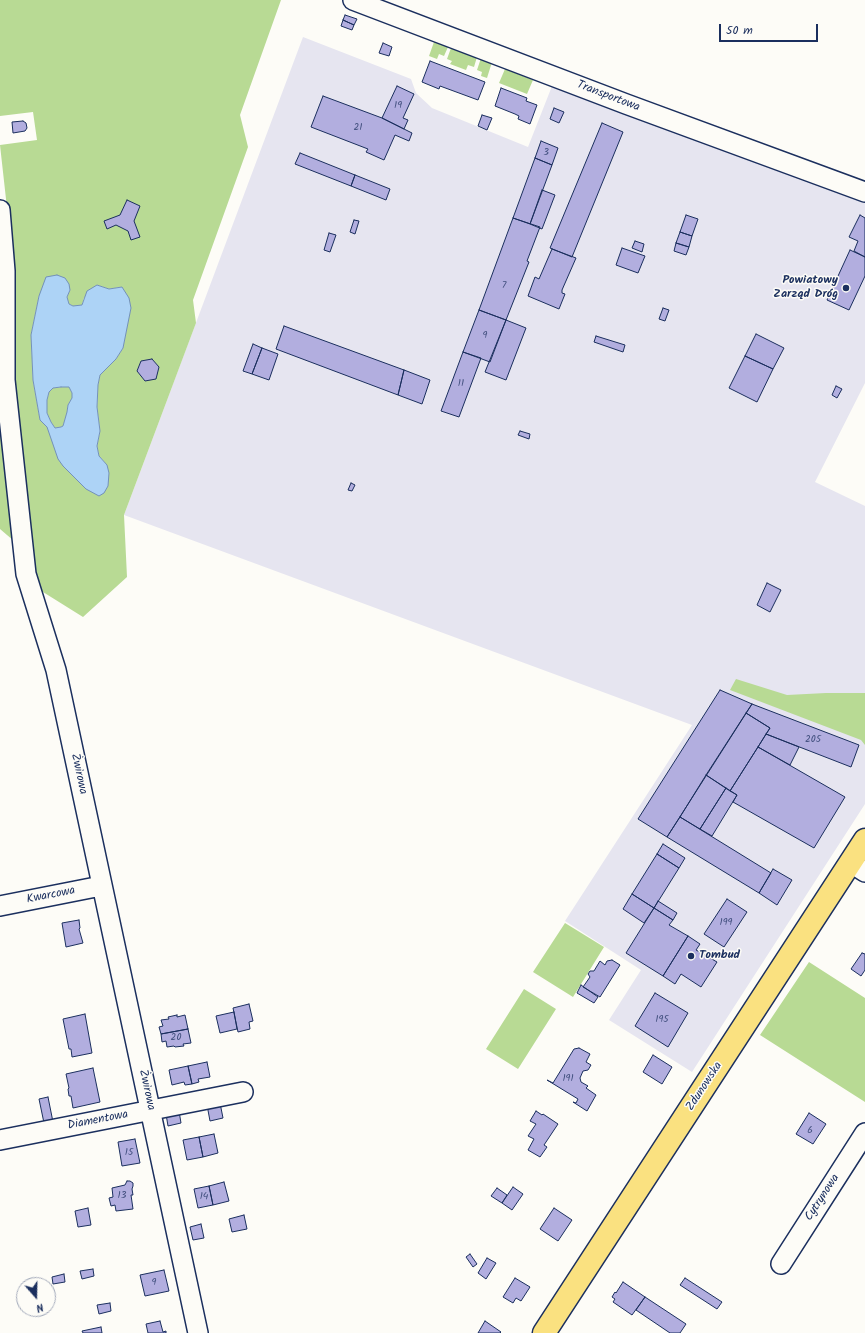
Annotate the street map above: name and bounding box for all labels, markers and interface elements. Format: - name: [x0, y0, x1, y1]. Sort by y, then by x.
- scale bar: [721, 16, 820, 42]
- text: 50 m: [726, 21, 753, 40]
- street label: Transportowa: [574, 78, 642, 116]
- house number: 19: [394, 100, 402, 112]
- house number: 21: [354, 122, 362, 134]
- house number: 3: [543, 147, 549, 159]
- place label: Powiatowy Zarząd Dróg: [773, 274, 838, 302]
- house number: 7: [502, 280, 506, 292]
- marker: Powiatowy Zarząd Dróg: [841, 283, 851, 293]
- house number: 9: [483, 330, 487, 342]
- house number: 11: [458, 378, 464, 390]
- house number: 205: [805, 734, 821, 746]
- street label: Żwirowa: [67, 752, 89, 796]
- street label: Kwarcowa: [25, 884, 77, 908]
- house number: 199: [720, 917, 732, 929]
- place label: Tombud: [699, 949, 740, 963]
- marker: Tombud: [686, 951, 696, 961]
- house number: 195: [655, 1014, 669, 1026]
- house number: 20: [171, 1032, 181, 1044]
- street label: Zdunowska: [684, 1060, 726, 1114]
- street label: Żwirowa: [135, 1068, 157, 1112]
- house number: 191: [562, 1073, 574, 1085]
- street label: Diamentowa: [67, 1108, 129, 1134]
- house number: 6: [807, 1125, 813, 1137]
- house number: 15: [125, 1147, 133, 1159]
- street label: Cytrynowa: [803, 1172, 843, 1224]
- house number: 13: [118, 1190, 126, 1202]
- house number: 14: [200, 1191, 208, 1203]
- north arrow: [16, 1277, 56, 1317]
- house number: 9: [152, 1277, 156, 1289]
- text: N: [33, 1298, 46, 1317]

